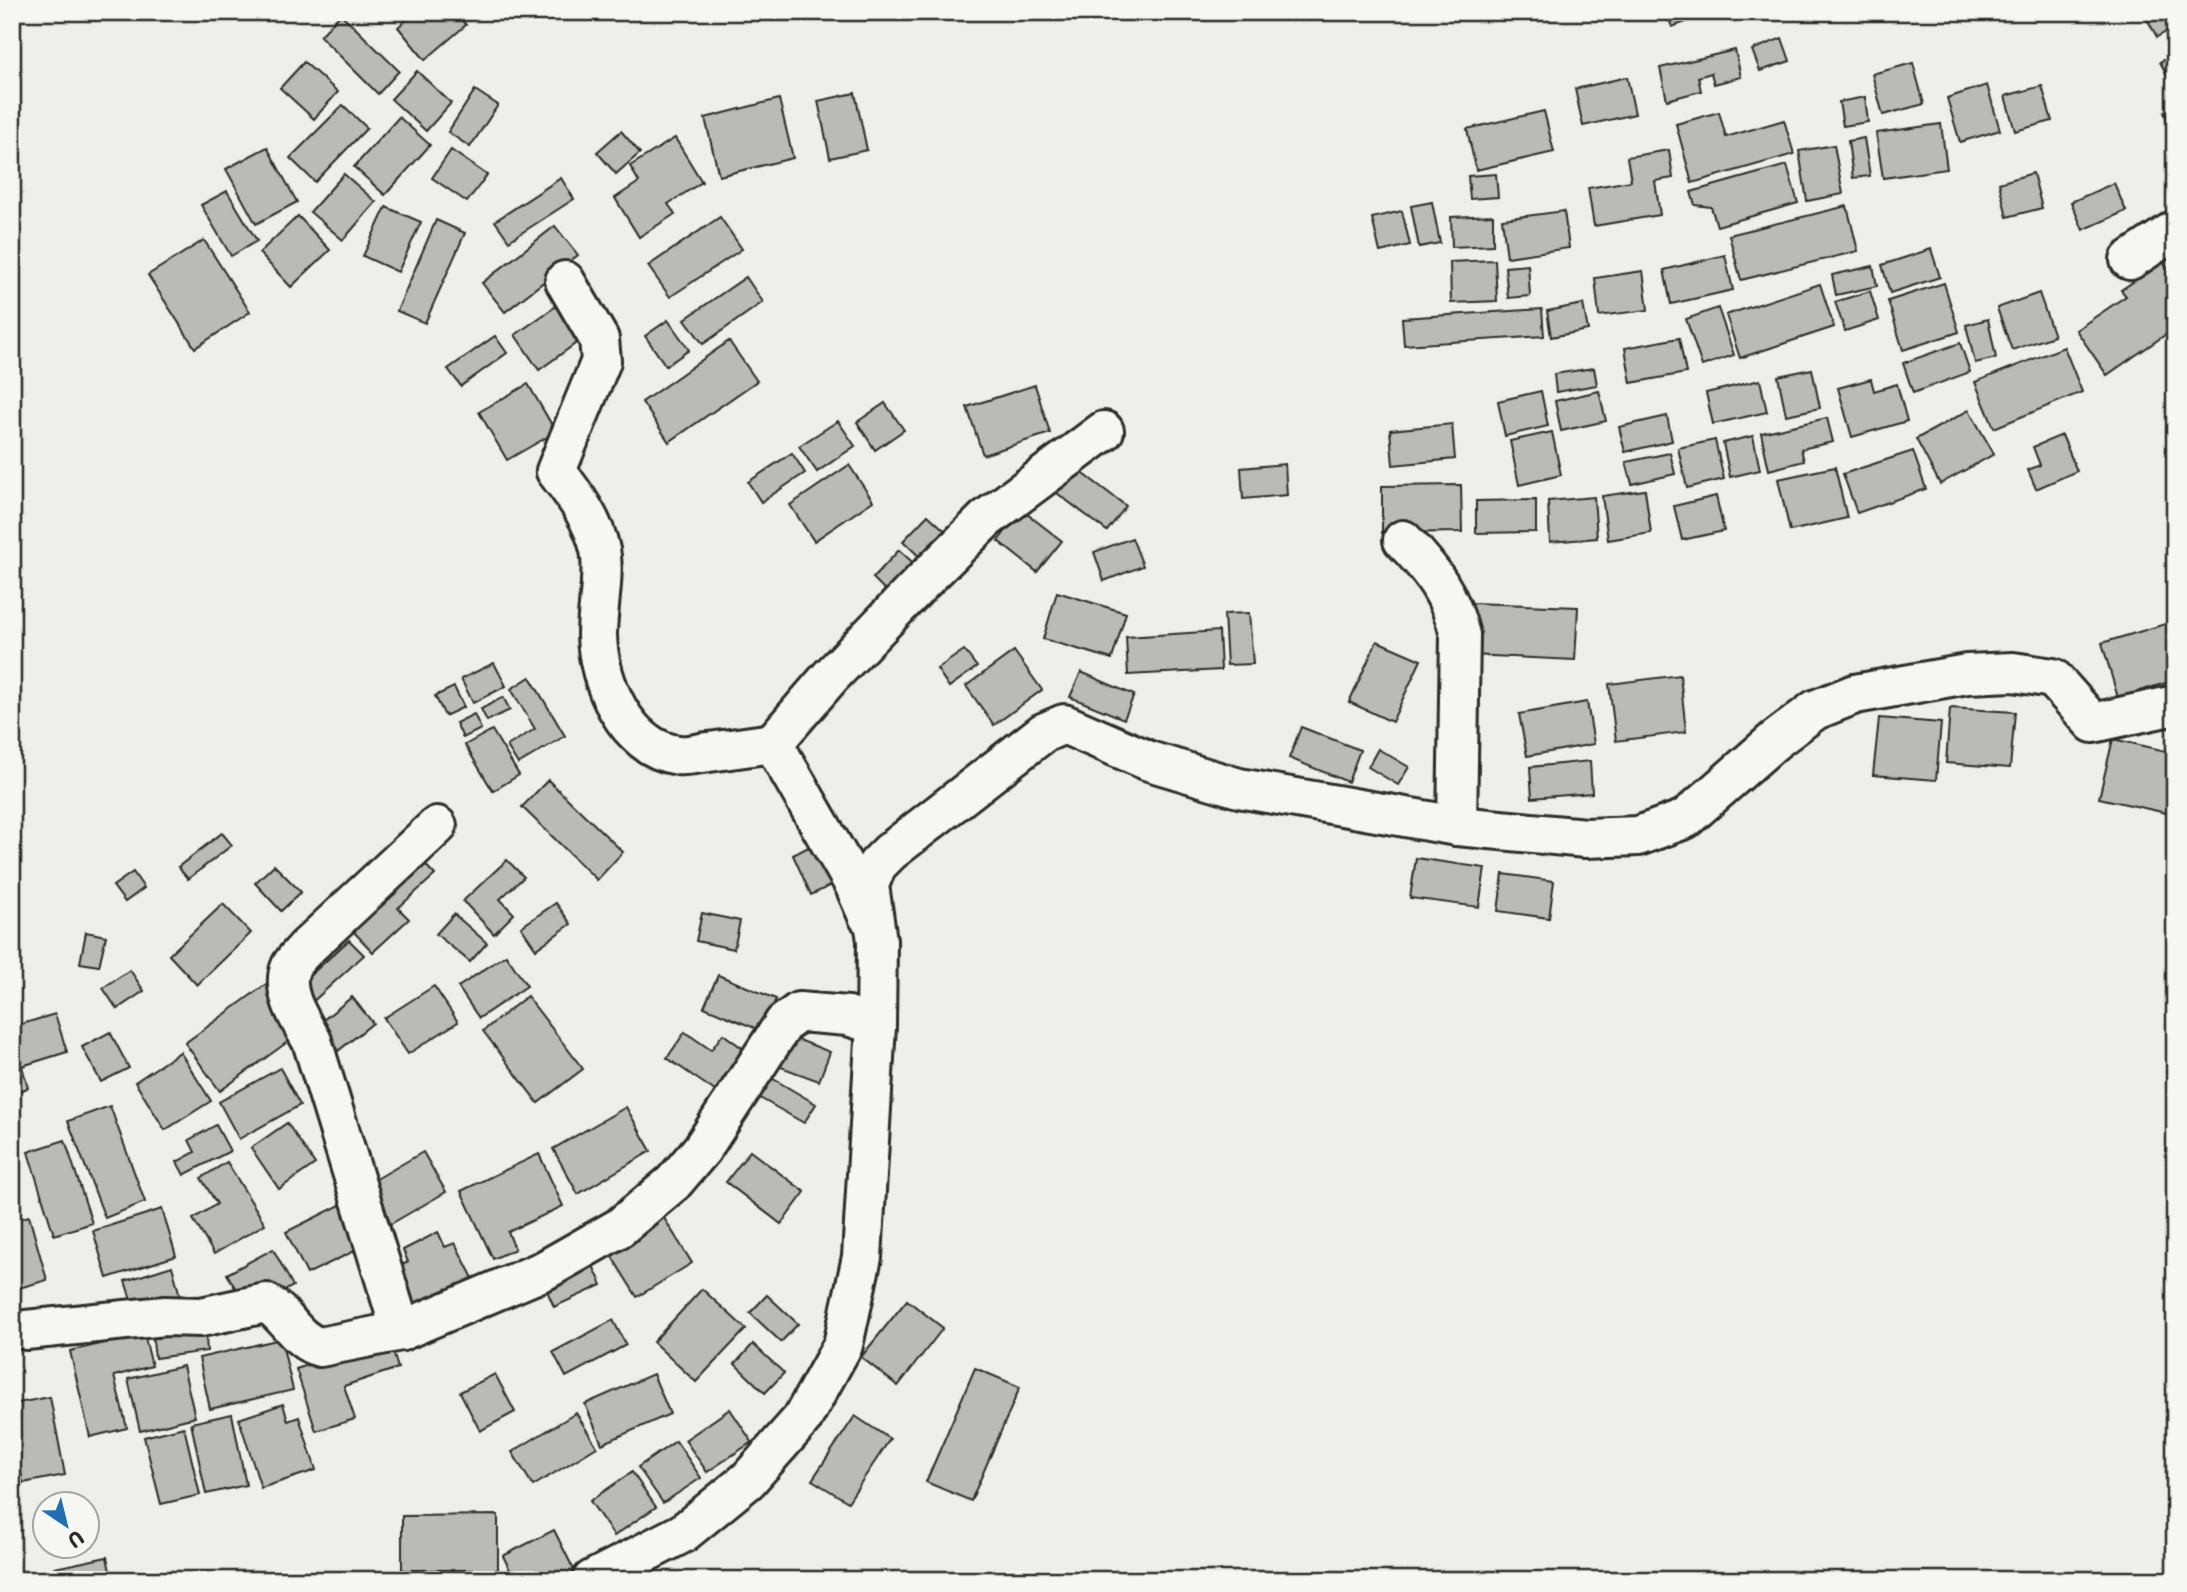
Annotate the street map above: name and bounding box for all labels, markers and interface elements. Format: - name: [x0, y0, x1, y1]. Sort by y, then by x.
- north arrow: [32, 1490, 102, 1560]
- text: U: [62, 1524, 90, 1555]

